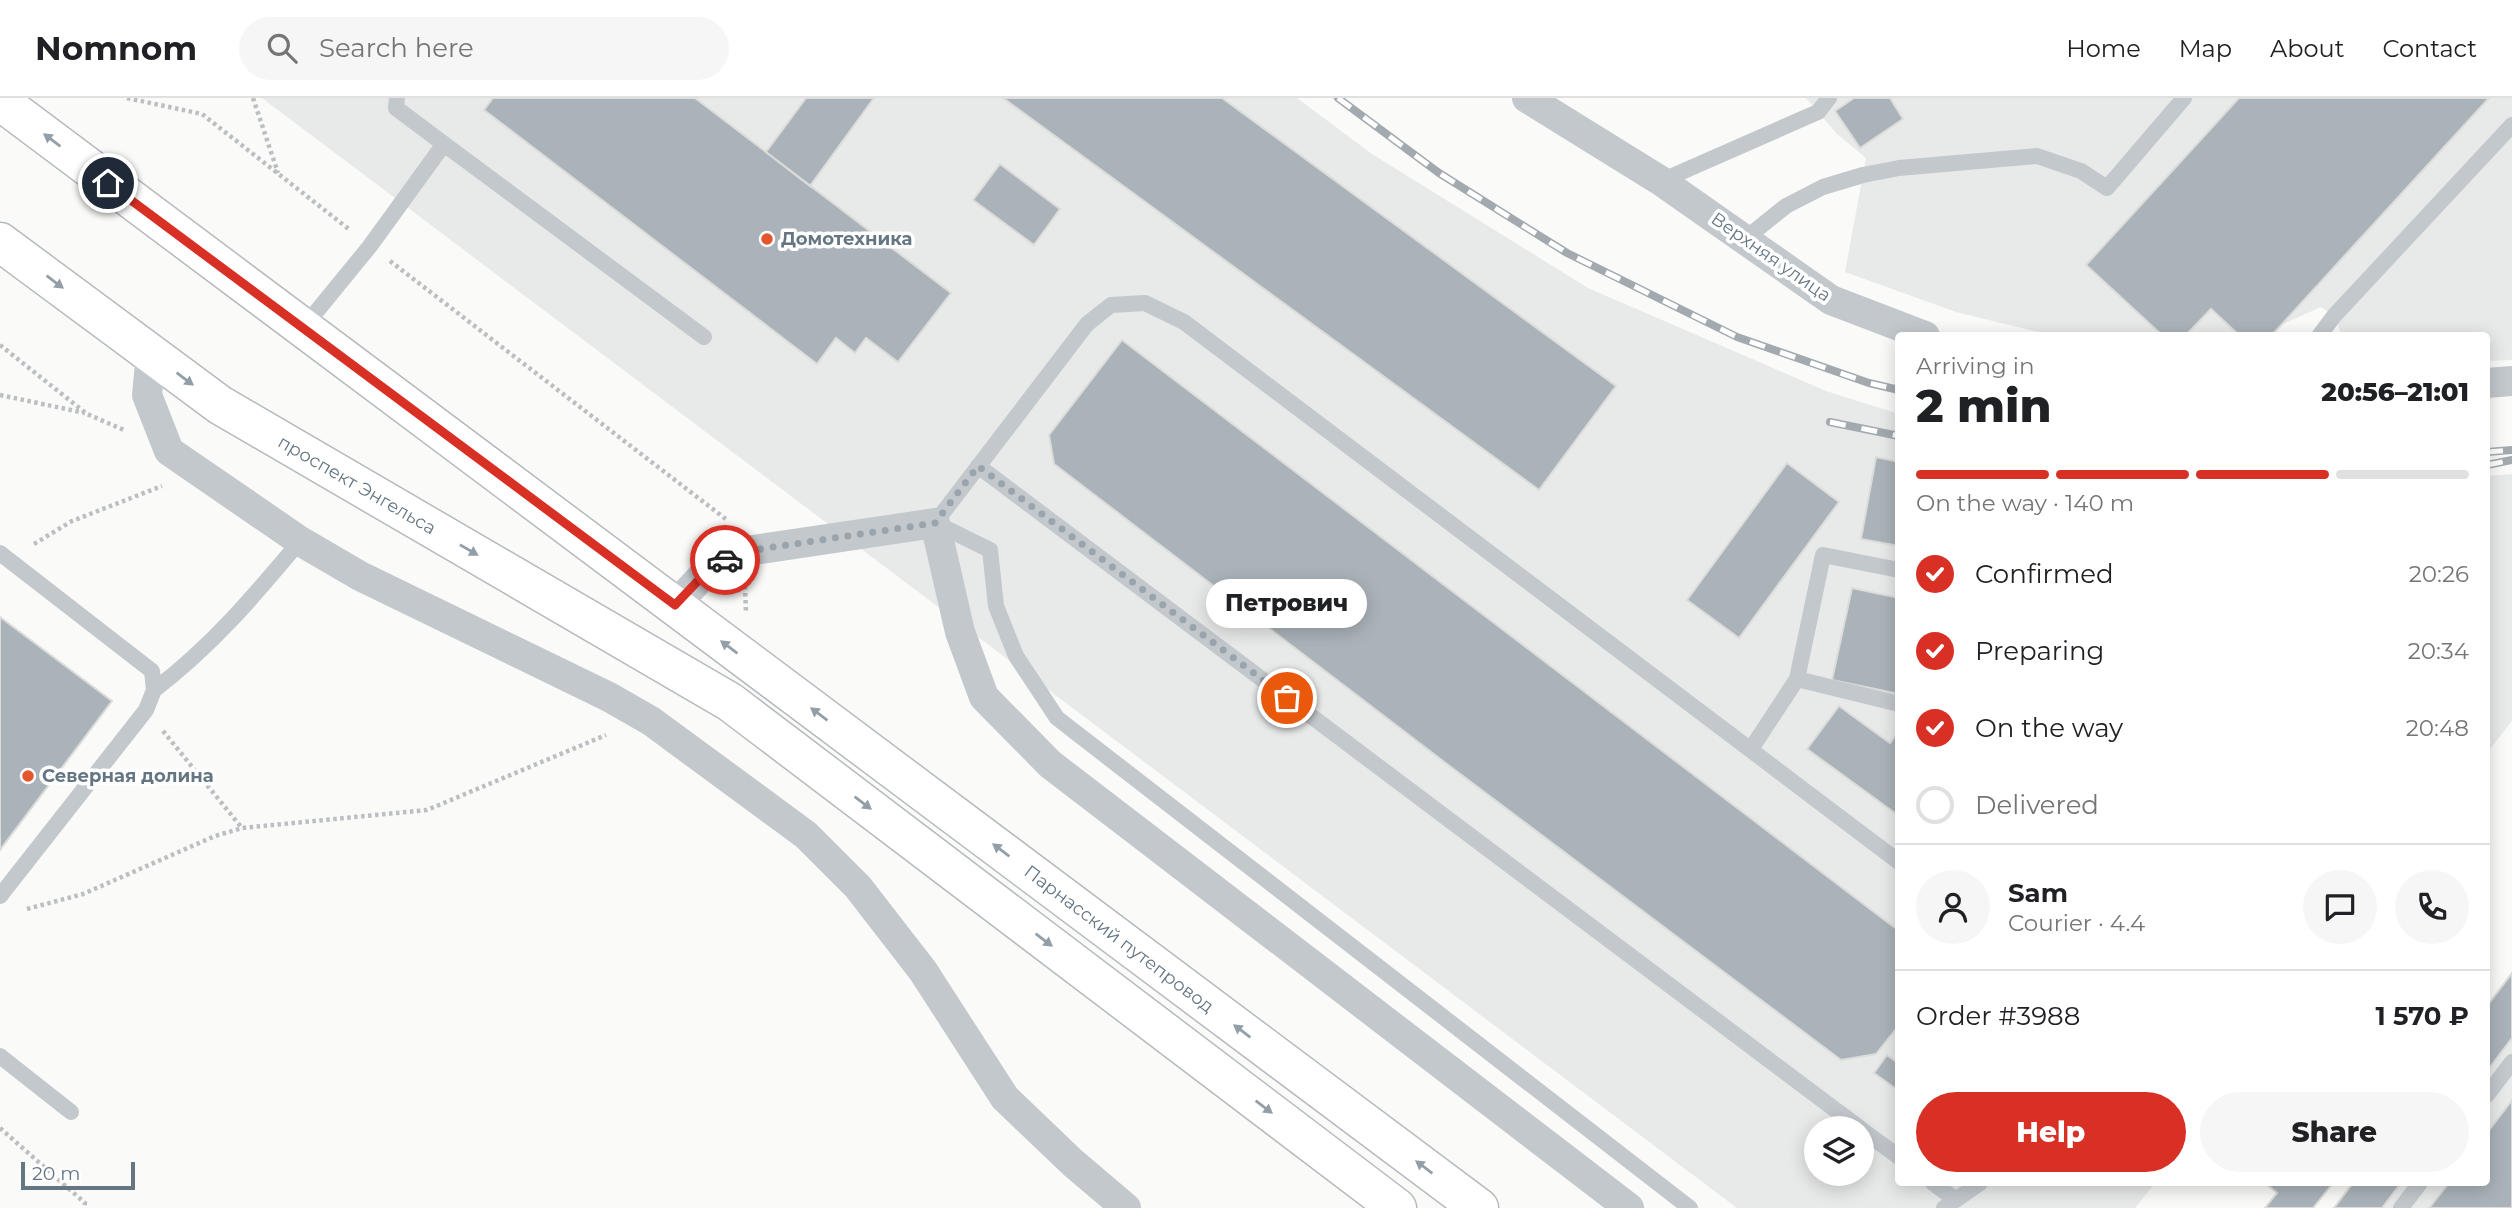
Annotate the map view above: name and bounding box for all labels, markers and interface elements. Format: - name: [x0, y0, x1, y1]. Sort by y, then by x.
- search box: [239, 17, 729, 80]
- text: Nomnom: [35, 28, 197, 68]
- icon: search: [263, 29, 301, 67]
- text: Search here: [319, 32, 474, 64]
- text: Home: [2066, 34, 2141, 63]
- text: Map: [2179, 34, 2232, 63]
- text: About: [2270, 34, 2344, 63]
- text: Contact: [2382, 34, 2477, 63]
- one-way arrow: [43, 134, 61, 148]
- pin: [78, 153, 138, 213]
- icon: home: [89, 164, 127, 202]
- street label: Верхняя улица: [1707, 208, 1835, 306]
- place label: Домотехника: [781, 228, 912, 250]
- marker: Домотехника: [759, 231, 775, 247]
- one-way arrow: [46, 275, 64, 289]
- text: Arriving in: [1916, 352, 2035, 380]
- one-way arrow: [176, 372, 194, 387]
- text: 20:56–21:01: [2321, 376, 2469, 408]
- text: 2 min: [1916, 377, 2051, 434]
- street label: проспект Энгельса: [274, 431, 440, 539]
- text: On the way · 140 m: [1916, 489, 2134, 517]
- courier: [690, 525, 760, 595]
- icon: car: [706, 541, 744, 579]
- one-way arrow: [459, 544, 479, 556]
- icon: check: [1916, 555, 1954, 593]
- text: Confirmed: [1975, 558, 2114, 590]
- text: 20:26: [2409, 560, 2469, 588]
- callout: Петрович: [1206, 579, 1368, 628]
- text: Петрович: [1225, 589, 1348, 617]
- icon: check: [1916, 632, 1954, 670]
- text: Preparing: [1975, 635, 2104, 667]
- text: 20:34: [2408, 637, 2469, 665]
- one-way arrow: [721, 639, 739, 654]
- pin: [1257, 668, 1317, 728]
- icon: bag: [1268, 679, 1306, 717]
- one-way arrow: [810, 708, 828, 722]
- icon: check: [1916, 709, 1954, 747]
- text: On the way: [1975, 712, 2123, 744]
- text: 20:48: [2406, 714, 2469, 742]
- place label: Северная долина: [42, 765, 214, 787]
- marker: Северная долина: [20, 768, 36, 784]
- text: Delivered: [1975, 789, 2099, 821]
- one-way arrow: [854, 795, 872, 809]
- one-way arrow: [992, 844, 1010, 858]
- street label: Парнасский путепровод: [1020, 860, 1218, 1018]
- button: person: [1916, 870, 1990, 944]
- button: chat: [2303, 870, 2377, 944]
- button: phone: [2395, 870, 2469, 944]
- text: Sam: [2008, 877, 2068, 909]
- text: Courier · 4.4: [2008, 909, 2145, 937]
- one-way arrow: [1035, 933, 1053, 947]
- text: Order #3988: [1916, 1000, 2080, 1032]
- text: 1 570 ₽: [2375, 1000, 2469, 1032]
- one-way arrow: [1233, 1024, 1251, 1038]
- button: Help: [1916, 1092, 2186, 1172]
- button: Share: [2200, 1092, 2469, 1172]
- one-way arrow: [1255, 1100, 1273, 1115]
- map controls: [1804, 1116, 1874, 1186]
- button: layers: [1804, 1116, 1874, 1186]
- scale bar: [21, 1159, 135, 1191]
- one-way arrow: [1415, 1160, 1433, 1174]
- text: 20 m: [32, 1162, 80, 1185]

